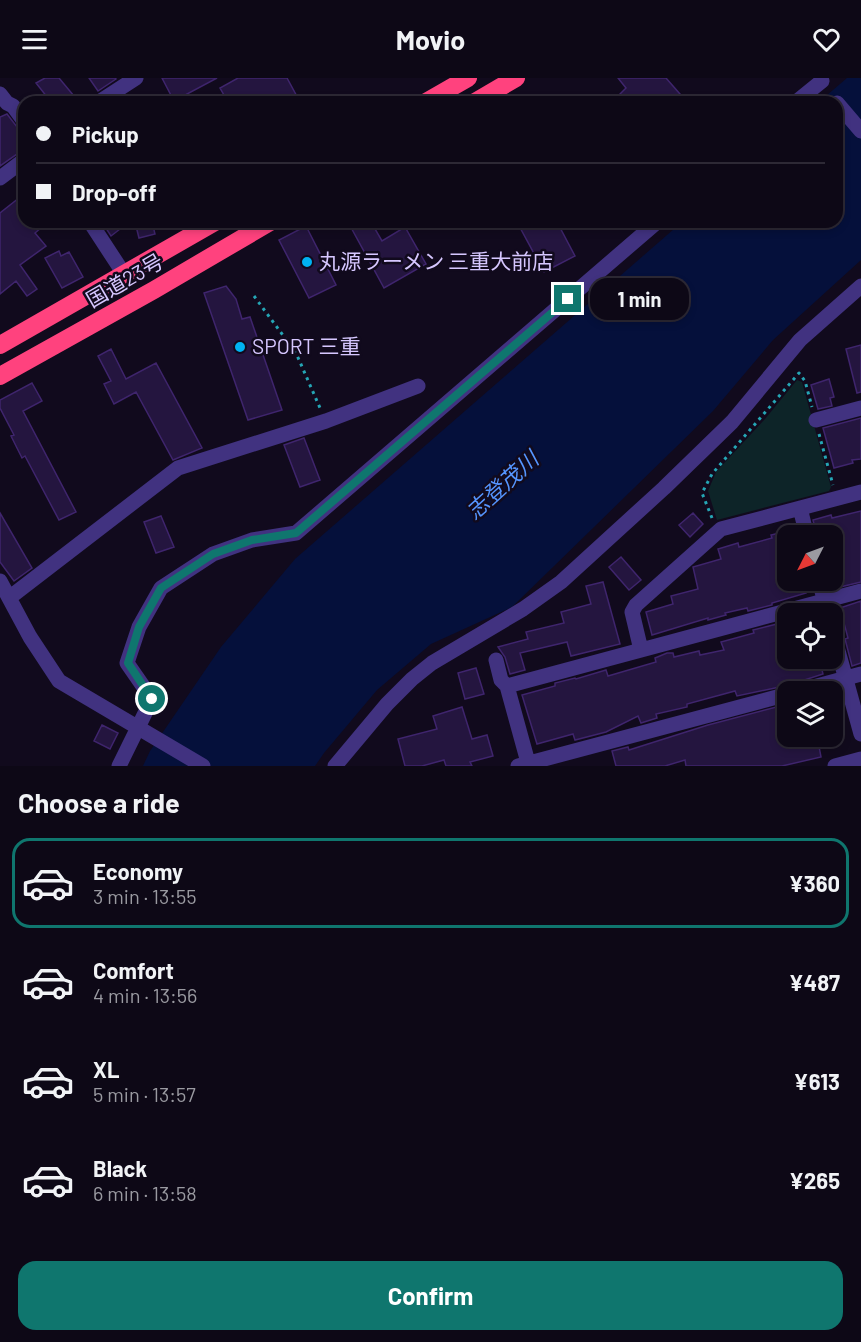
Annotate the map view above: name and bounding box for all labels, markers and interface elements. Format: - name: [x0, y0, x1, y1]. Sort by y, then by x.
- icon: menu: [18, 23, 51, 56]
- text: Movio: [396, 23, 465, 55]
- icon: heart: [810, 23, 843, 56]
- text: Pickup: [72, 121, 139, 147]
- text: Drop-off: [72, 179, 156, 205]
- street label: 国道23号: [81, 248, 167, 312]
- place label: 丸源ラーメン 三重大前店: [319, 248, 553, 273]
- marker: 丸源ラーメン 三重大前店: [300, 255, 314, 269]
- callout: 1 min: [589, 278, 688, 320]
- route end: [554, 285, 581, 312]
- text: 1 min: [618, 287, 661, 311]
- place label: SPORT 三重: [252, 333, 361, 358]
- marker: SPORT 三重: [233, 340, 247, 354]
- water label: 志登茂川: [460, 444, 544, 523]
- north arrow: [777, 525, 843, 591]
- map controls: [777, 525, 843, 747]
- button: locate: [777, 603, 843, 669]
- button: layers: [777, 681, 843, 747]
- route start: [138, 685, 165, 712]
- text: Choose a ride: [18, 786, 180, 818]
- icon: car: [21, 856, 75, 910]
- text: Economy: [93, 858, 183, 884]
- text: ¥360: [789, 870, 840, 896]
- text: 3 min · 13:55: [93, 884, 197, 908]
- icon: car: [21, 955, 75, 1009]
- text: Comfort: [93, 957, 174, 983]
- text: ¥487: [789, 969, 840, 995]
- text: 4 min · 13:56: [93, 983, 197, 1007]
- icon: car: [21, 1054, 75, 1108]
- text: XL: [93, 1056, 119, 1082]
- text: ¥613: [794, 1068, 840, 1094]
- text: 5 min · 13:57: [93, 1082, 196, 1106]
- icon: car: [21, 1153, 75, 1207]
- text: Black: [93, 1155, 147, 1181]
- text: ¥265: [789, 1167, 840, 1193]
- text: 6 min · 13:58: [93, 1181, 197, 1205]
- button: Confirm: [18, 1261, 843, 1330]

